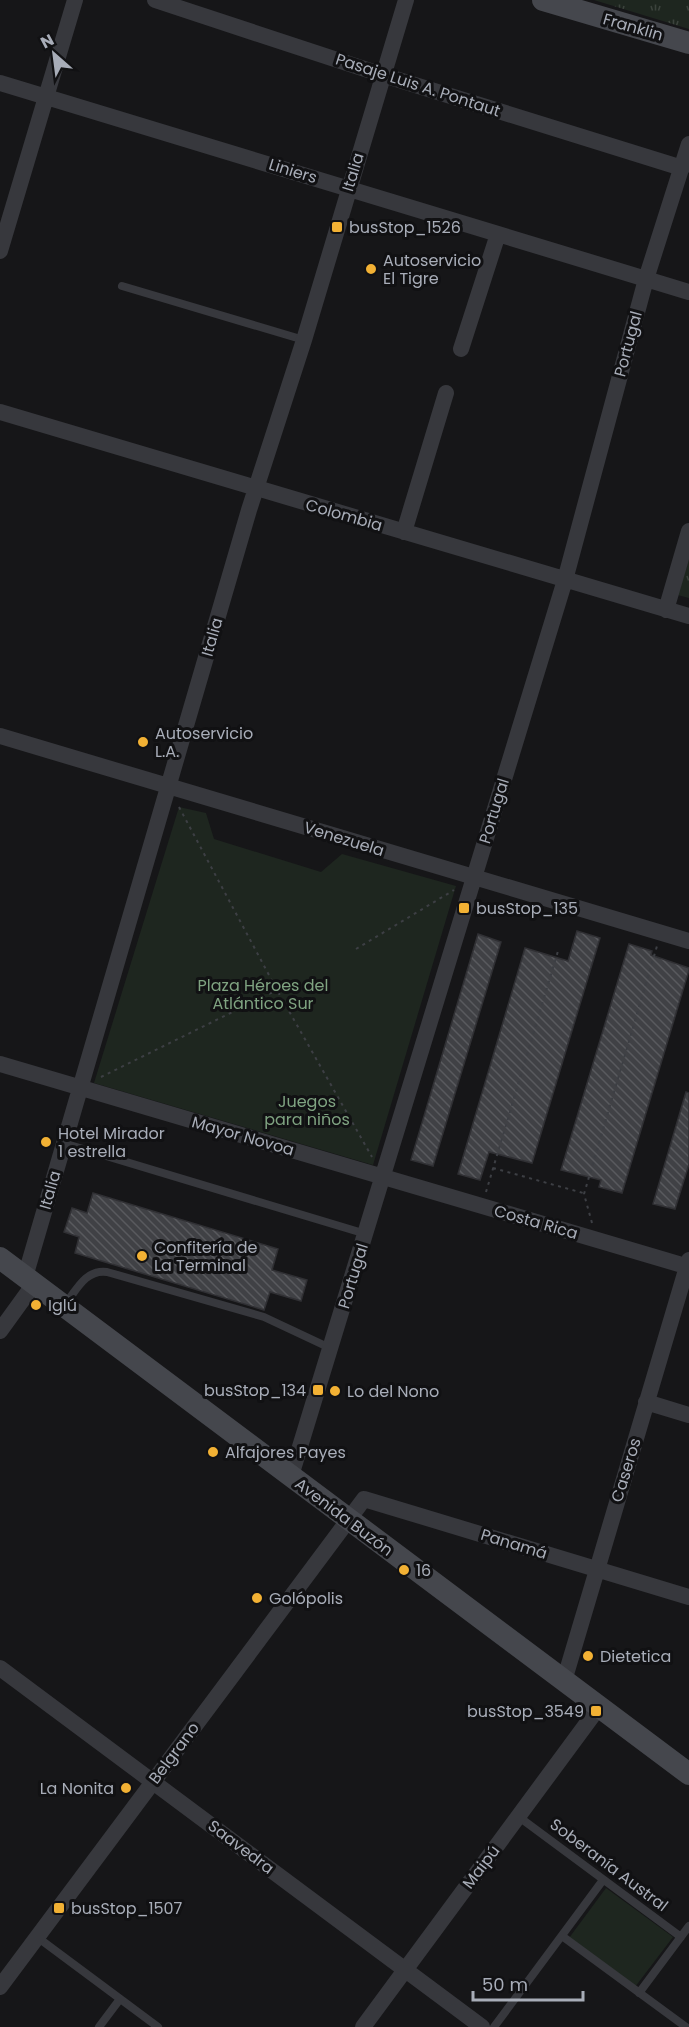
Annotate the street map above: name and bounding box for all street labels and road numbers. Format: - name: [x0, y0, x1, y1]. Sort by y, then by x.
- street label: Franklin: [600, 7, 666, 47]
- street label: Pasaje Luis A. Pontaut: [333, 47, 504, 123]
- street label: Italia: [336, 150, 370, 194]
- street label: Liniers: [266, 153, 320, 189]
- street label: Portugal: [608, 309, 648, 379]
- street label: Colombia: [303, 493, 385, 537]
- street label: Italia: [196, 615, 228, 659]
- street label: Portugal: [473, 776, 515, 846]
- street label: Venezuela: [301, 816, 387, 862]
- street label: Mayor Novoa: [189, 1110, 297, 1162]
- street label: Italia: [34, 1168, 66, 1212]
- street label: Costa Rica: [491, 1199, 581, 1245]
- street label: Portugal: [332, 1241, 374, 1311]
- street label: Caseros: [605, 1435, 647, 1505]
- street label: Avenida Buzón: [290, 1472, 398, 1562]
- street label: Panamá: [478, 1523, 550, 1565]
- street label: Belgrano: [143, 1717, 205, 1789]
- street label: Soberanía Austral: [545, 1813, 673, 1917]
- street label: Saavedra: [203, 1814, 279, 1880]
- street label: Maipú: [457, 1840, 505, 1894]

